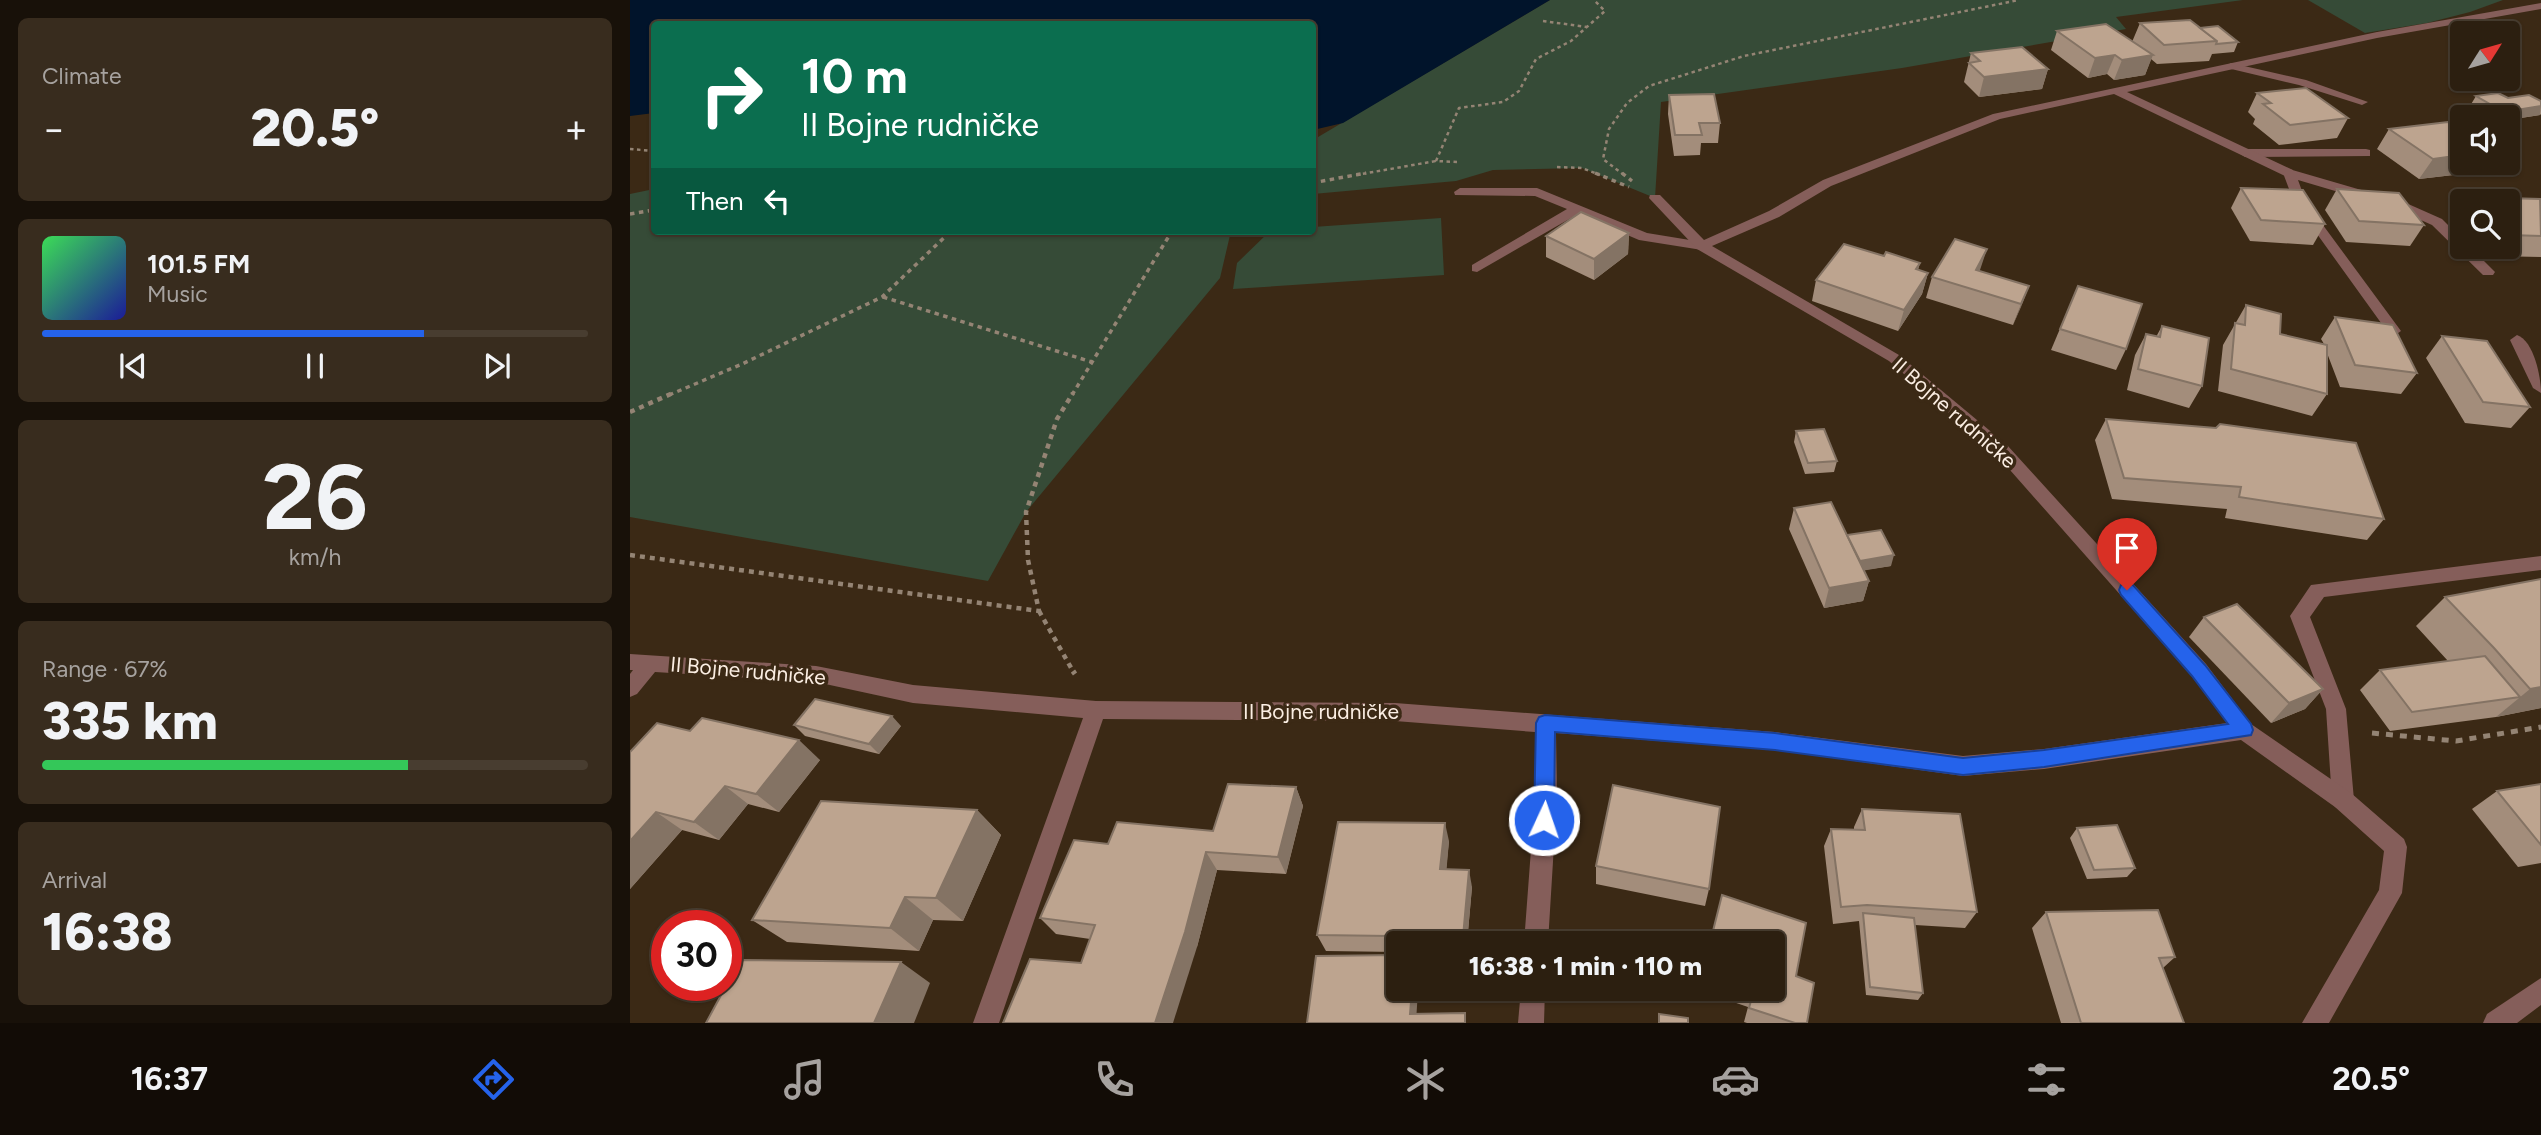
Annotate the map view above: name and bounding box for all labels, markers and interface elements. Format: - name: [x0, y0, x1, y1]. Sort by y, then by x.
- north arrow: [2450, 21, 2520, 91]
- map controls: [2450, 21, 2520, 259]
- text: 10 m: [801, 46, 908, 105]
- icon: right: [686, 49, 777, 140]
- text: Climate: [42, 62, 121, 90]
- text: 20.5°: [251, 97, 379, 159]
- button: sound: [2450, 105, 2520, 175]
- text: −: [42, 106, 66, 152]
- text: +: [564, 106, 588, 152]
- text: II Bojne rudničke: [801, 106, 1039, 144]
- icon: left: [758, 182, 796, 220]
- text: Then: [686, 185, 744, 217]
- button: search: [2450, 189, 2520, 259]
- text: 101.5 FM: [147, 248, 250, 280]
- text: Music: [147, 280, 208, 308]
- icon: previous: [114, 347, 152, 385]
- icon: pause: [296, 347, 334, 385]
- icon: next: [478, 347, 516, 385]
- street label: II Bojne rudničke: [1887, 352, 2021, 473]
- text: 26: [262, 443, 368, 552]
- pin: [2097, 518, 2157, 590]
- icon: arrive: [2108, 529, 2146, 567]
- text: km/h: [289, 543, 341, 571]
- street label: II Bojne rudničke: [669, 651, 827, 690]
- text: Range · 67%: [42, 655, 168, 683]
- text: 335 km: [42, 690, 218, 752]
- street label: II Bojne rudničke: [1243, 699, 1399, 724]
- position arrow: [1507, 783, 1581, 857]
- text: Arrival: [42, 866, 107, 894]
- text: 16:38: [42, 901, 172, 963]
- speed limit sign: 30: [651, 910, 742, 1001]
- text: 16:38 · 1 min · 110 m: [1469, 950, 1702, 982]
- icon: directions: [469, 1055, 518, 1104]
- icon: music: [780, 1055, 829, 1104]
- icon: phone: [1090, 1055, 1139, 1104]
- icon: climate: [1401, 1055, 1450, 1104]
- icon: car: [1711, 1055, 1760, 1104]
- icon: filters: [2022, 1055, 2071, 1104]
- text: 16:37: [131, 1060, 208, 1098]
- text: 20.5°: [2332, 1060, 2410, 1098]

